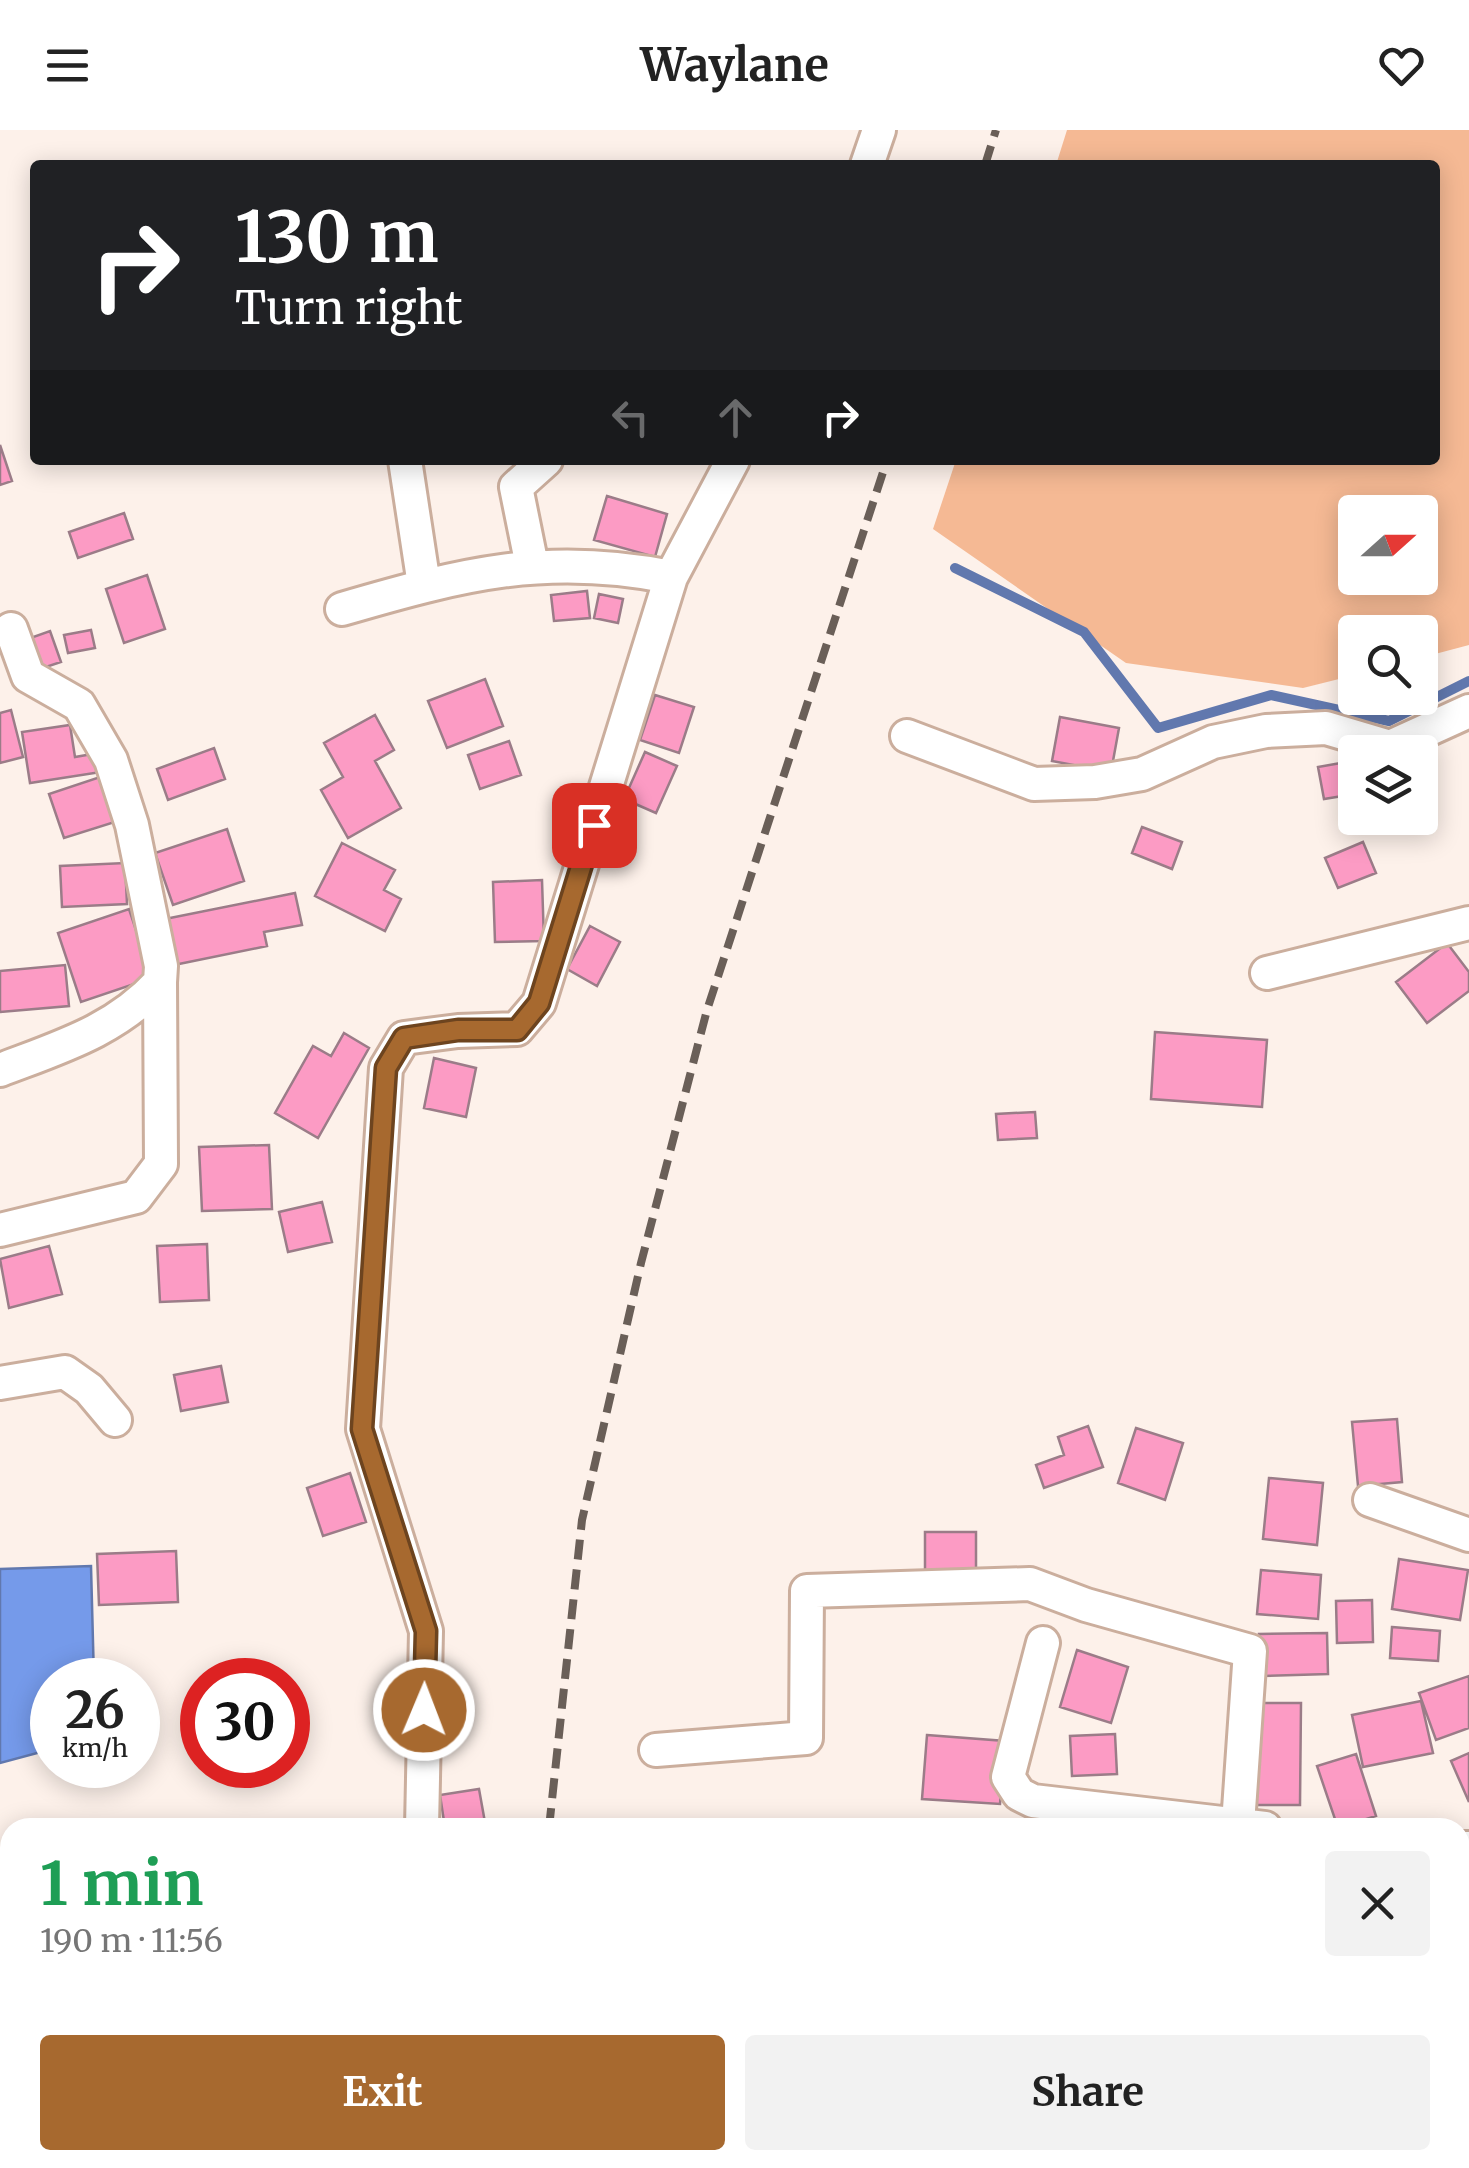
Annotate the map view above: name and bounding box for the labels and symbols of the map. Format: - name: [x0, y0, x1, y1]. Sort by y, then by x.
- north arrow: [1338, 495, 1438, 595]
- pin: [552, 783, 637, 868]
- speed limit sign: 30: [180, 1658, 310, 1788]
- position arrow: [372, 1658, 476, 1762]

